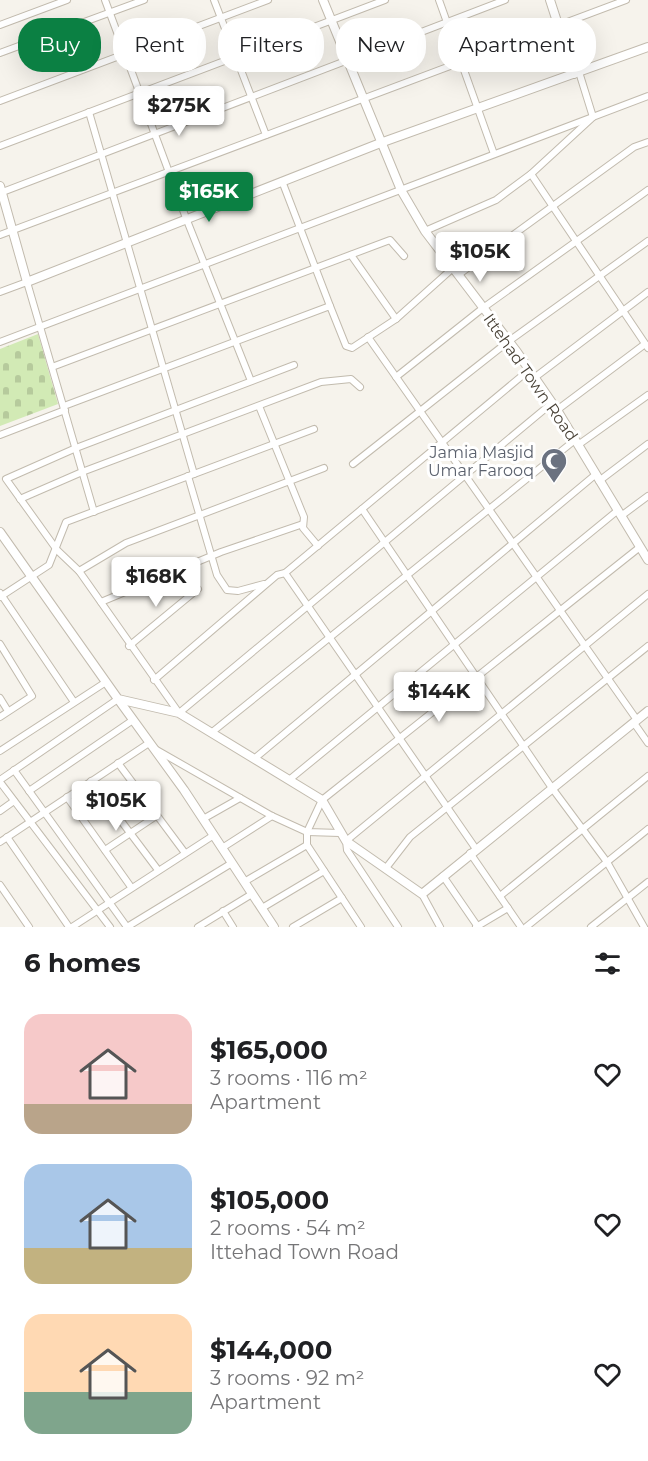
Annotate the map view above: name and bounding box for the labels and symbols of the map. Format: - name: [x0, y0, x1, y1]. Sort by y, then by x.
- pin: $275K: [137, 86, 221, 137]
- pin: $165K: [167, 172, 251, 223]
- pin: $105K: [438, 232, 522, 283]
- street label: Ittehad Town Road: [479, 310, 582, 445]
- place label: Jamia Masjid Umar Farooq: [428, 443, 534, 480]
- mosque icon: Jamia Masjid Umar Farooq: [539, 446, 569, 484]
- pin: $168K: [114, 557, 198, 608]
- pin: $144K: [397, 672, 481, 723]
- pin: $105K: [74, 781, 158, 832]

